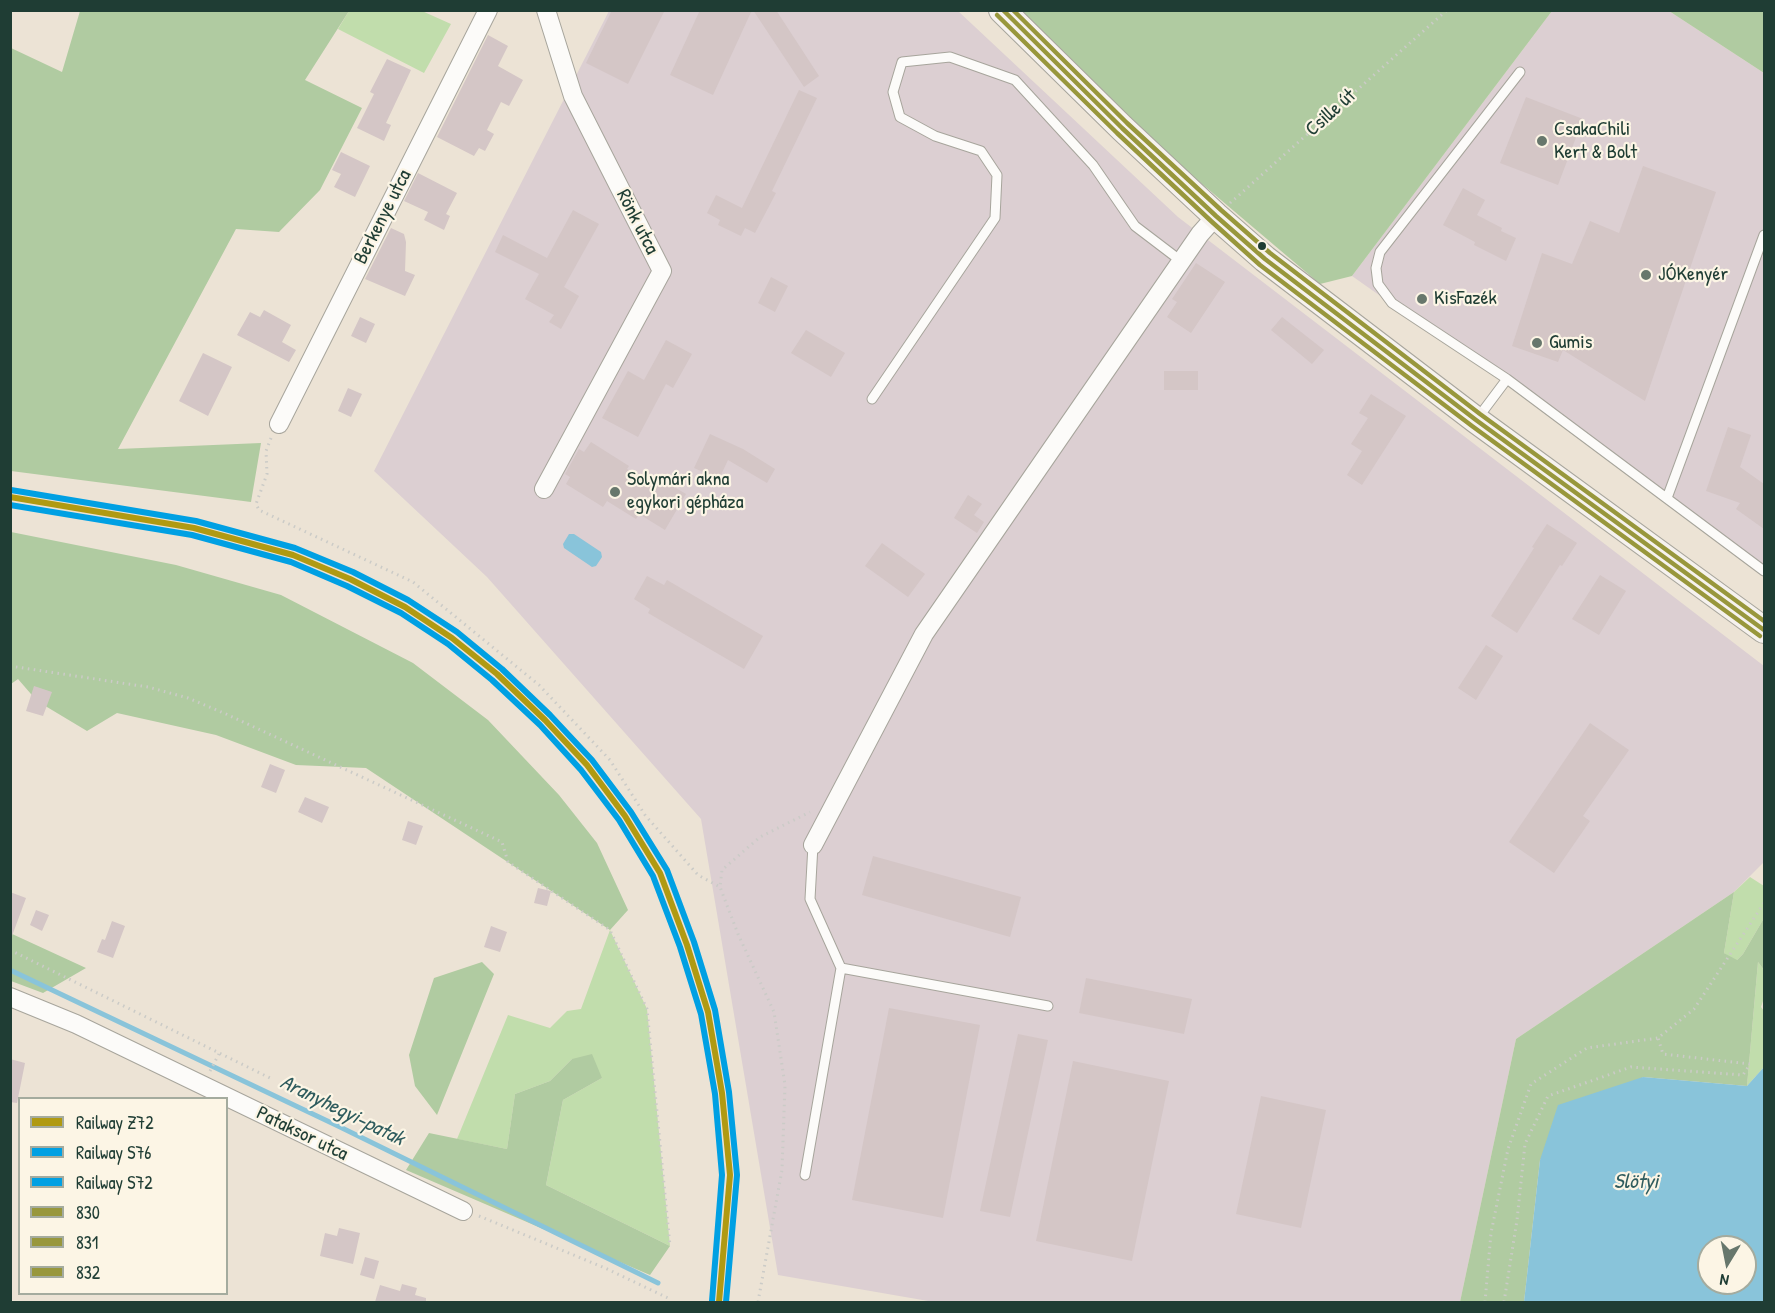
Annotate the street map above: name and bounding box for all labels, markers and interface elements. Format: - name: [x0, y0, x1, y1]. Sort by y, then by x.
- street label: Csille út: [1301, 84, 1361, 142]
- place label: CsakaChili Kert & Bolt: [1554, 118, 1637, 165]
- marker: CsakaChili Kert & Bolt: [1535, 134, 1549, 148]
- street label: Berkenye utca: [349, 166, 417, 268]
- street label: Rönk utca: [611, 186, 663, 258]
- unlabelled marker: [1256, 240, 1268, 252]
- place label: JÓKenyér: [1658, 263, 1728, 287]
- marker: JÓKenyér: [1639, 268, 1653, 282]
- place label: KisFazék: [1434, 287, 1497, 311]
- marker: KisFazék: [1415, 292, 1429, 306]
- place label: Gumis: [1549, 331, 1592, 355]
- marker: Gumis: [1530, 336, 1544, 350]
- place label: Solymári akna egykori gépháza: [627, 468, 744, 515]
- marker: Solymári akna egykori gépháza: [608, 485, 622, 499]
- water label: Aranyhegyi-patak: [276, 1070, 408, 1152]
- legend: [18, 1097, 228, 1295]
- street label: Pataksor utca: [252, 1102, 352, 1166]
- text: Railway Z72: [76, 1110, 154, 1135]
- text: Railway S76: [76, 1140, 152, 1165]
- water label: Slötyi: [1614, 1169, 1658, 1195]
- text: Railway S72: [76, 1170, 153, 1195]
- text: 830: [76, 1200, 100, 1225]
- text: 831: [76, 1230, 98, 1255]
- north arrow: [1697, 1235, 1757, 1295]
- text: 832: [76, 1260, 100, 1285]
- text: N: [1718, 1269, 1730, 1292]

